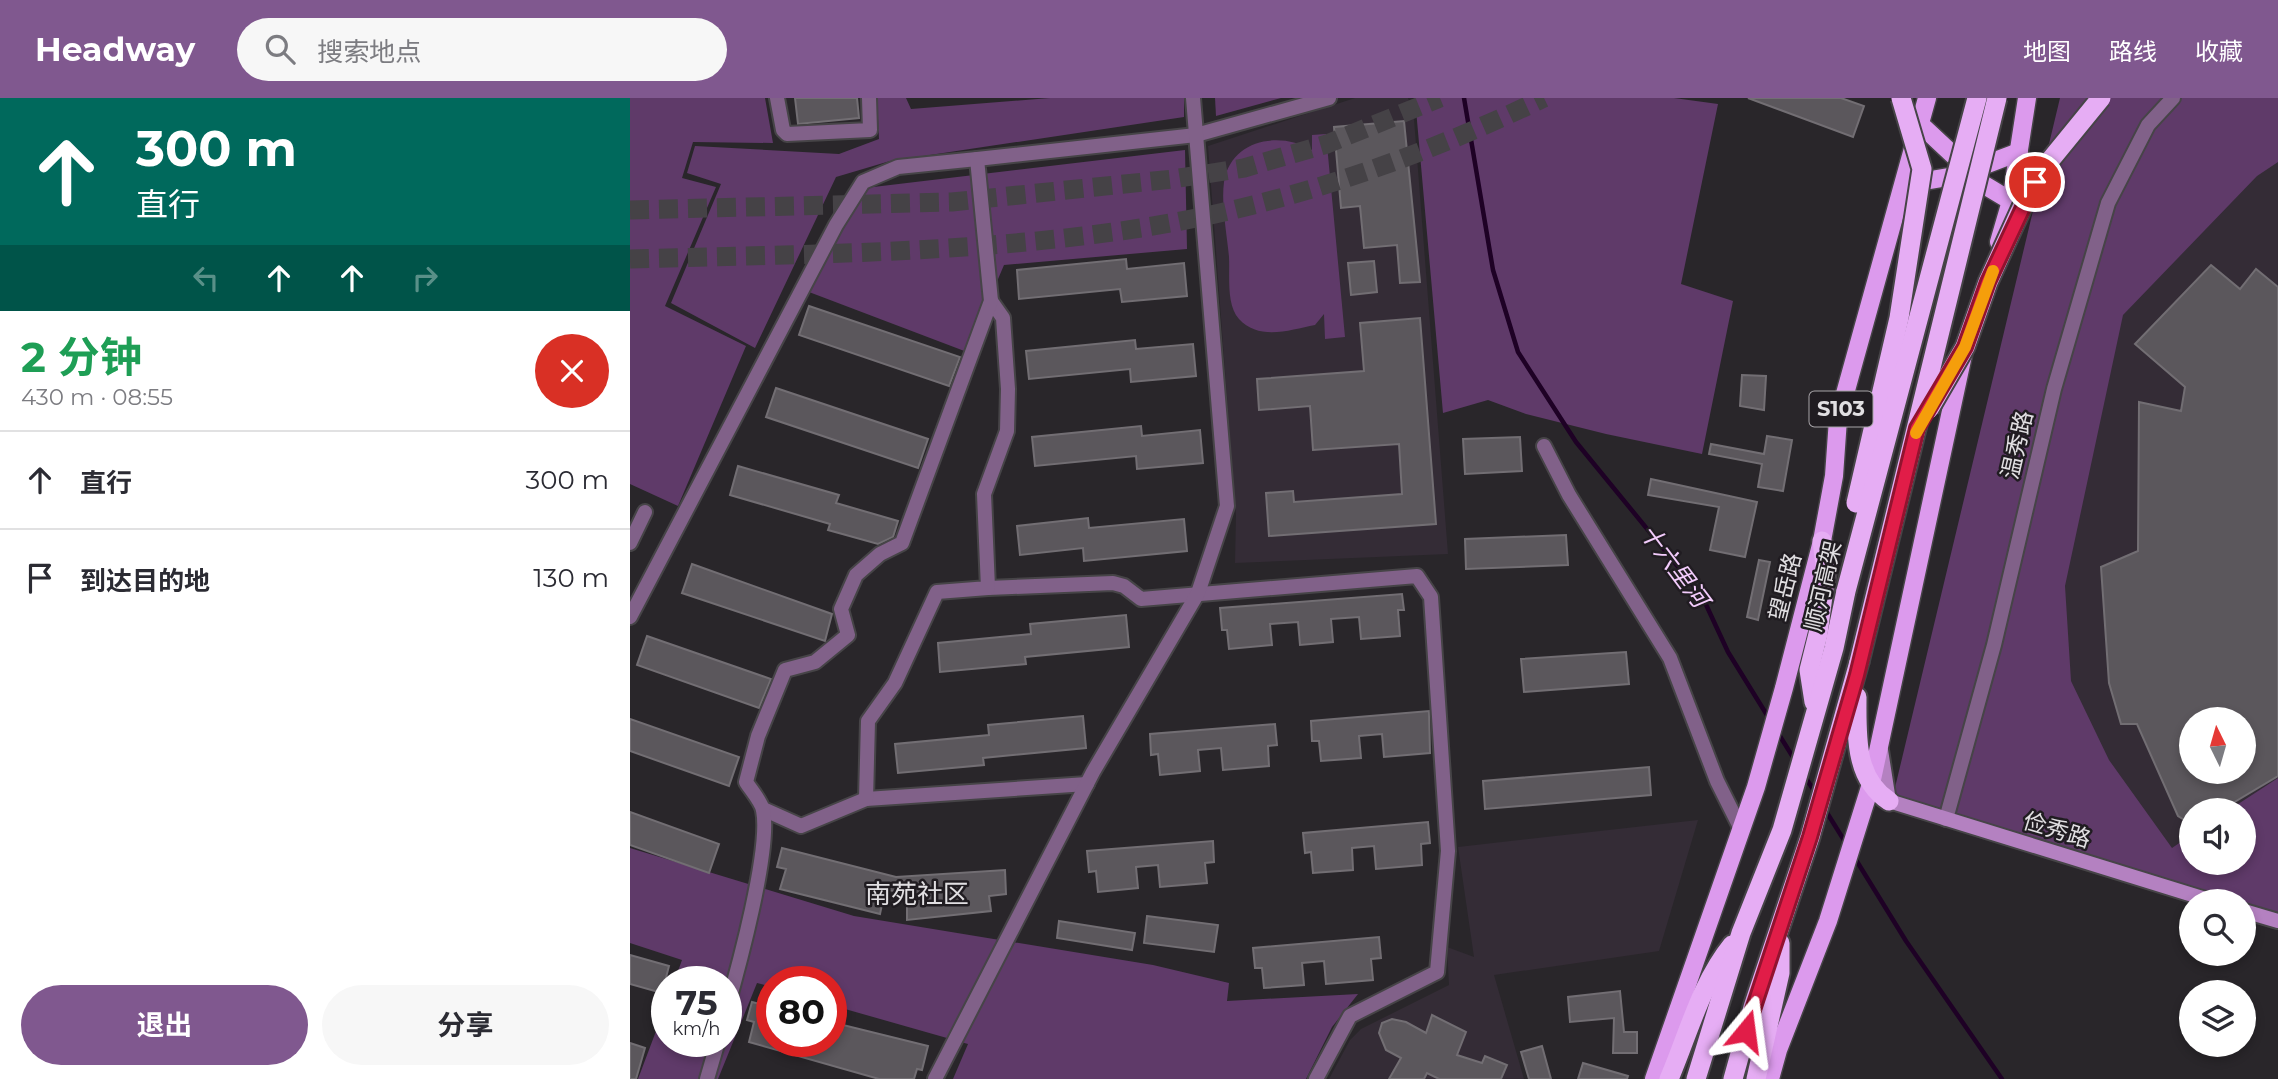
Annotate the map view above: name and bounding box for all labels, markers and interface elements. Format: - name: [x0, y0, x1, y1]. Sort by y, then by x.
- search box: [237, 18, 727, 81]
- text: Headway: [35, 29, 195, 69]
- icon: search: [261, 30, 299, 68]
- text: 搜索地点: [317, 36, 421, 68]
- text: 地图: [2023, 37, 2071, 66]
- text: 路线: [2109, 37, 2157, 66]
- text: 收藏: [2195, 37, 2243, 66]
- text: 300 m: [136, 119, 297, 178]
- icon: ahead: [21, 126, 112, 217]
- pin: [2005, 152, 2065, 212]
- icon: arrive: [2016, 163, 2054, 201]
- text: 直行: [136, 185, 200, 224]
- icon: left: [187, 259, 225, 297]
- icon: ahead: [260, 259, 298, 297]
- icon: ahead: [333, 259, 371, 297]
- icon: right: [406, 259, 444, 297]
- text: 2 分钟: [21, 331, 142, 383]
- button: close: [535, 334, 609, 408]
- text: 430 m · 08:55: [21, 383, 173, 411]
- road number: S103: [1810, 392, 1872, 426]
- street label: 温秀路: [1996, 408, 2038, 482]
- icon: ahead: [21, 461, 59, 499]
- text: 300 m: [526, 464, 609, 496]
- text: 直行: [80, 467, 132, 499]
- water label: 十六里河: [1634, 519, 1717, 616]
- street label: 顺河高架: [1799, 538, 1847, 634]
- street label: 望岳路: [1763, 550, 1807, 624]
- icon: arrive: [21, 559, 59, 597]
- text: 130 m: [533, 562, 609, 594]
- text: 到达目的地: [80, 565, 210, 597]
- north arrow: [2179, 707, 2256, 784]
- map controls: [2179, 707, 2256, 1057]
- button: sound: [2179, 798, 2256, 875]
- street label: 俭秀路: [2020, 807, 2094, 853]
- district label: 南苑社区: [865, 878, 969, 910]
- button: search: [2179, 889, 2256, 966]
- speed limit sign: 80: [756, 966, 847, 1057]
- button: layers: [2179, 980, 2256, 1057]
- text: 75: [676, 981, 717, 1024]
- button: 退出: [21, 985, 308, 1065]
- button: 分享: [322, 985, 609, 1065]
- position arrow: [1709, 994, 1783, 1068]
- text: km/h: [672, 1018, 721, 1040]

